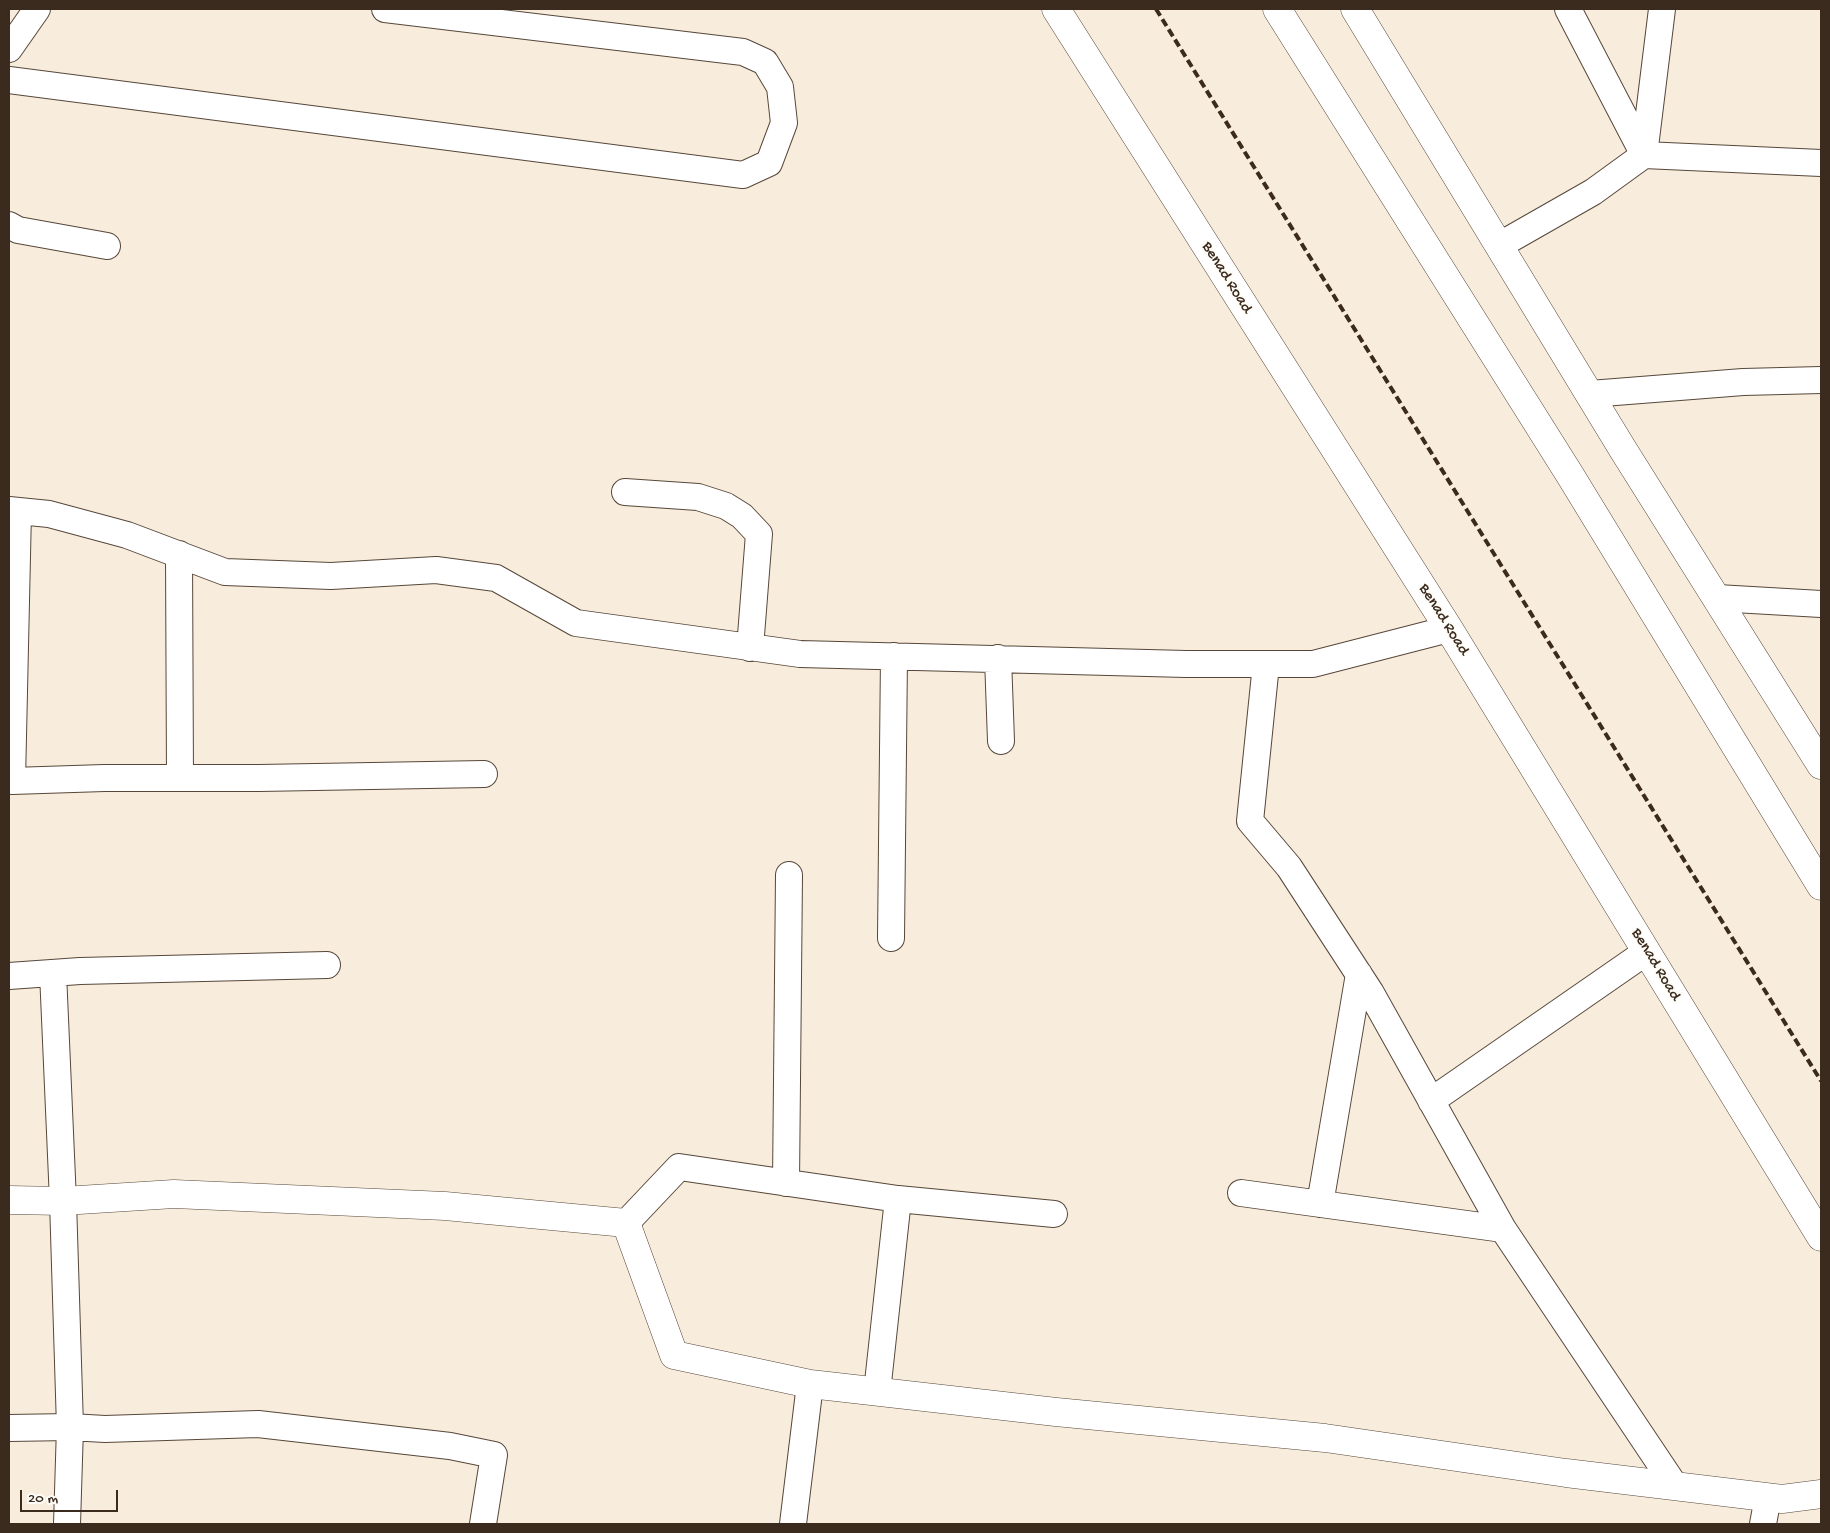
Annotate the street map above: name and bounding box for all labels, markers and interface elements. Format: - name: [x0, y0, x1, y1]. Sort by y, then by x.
- street label: Benad Road: [1196, 239, 1256, 317]
- street label: Benad Road: [1413, 581, 1473, 659]
- street label: Benad Road: [1626, 925, 1684, 1005]
- scale bar: [22, 1480, 120, 1512]
- text: 20 m: [28, 1490, 58, 1508]

